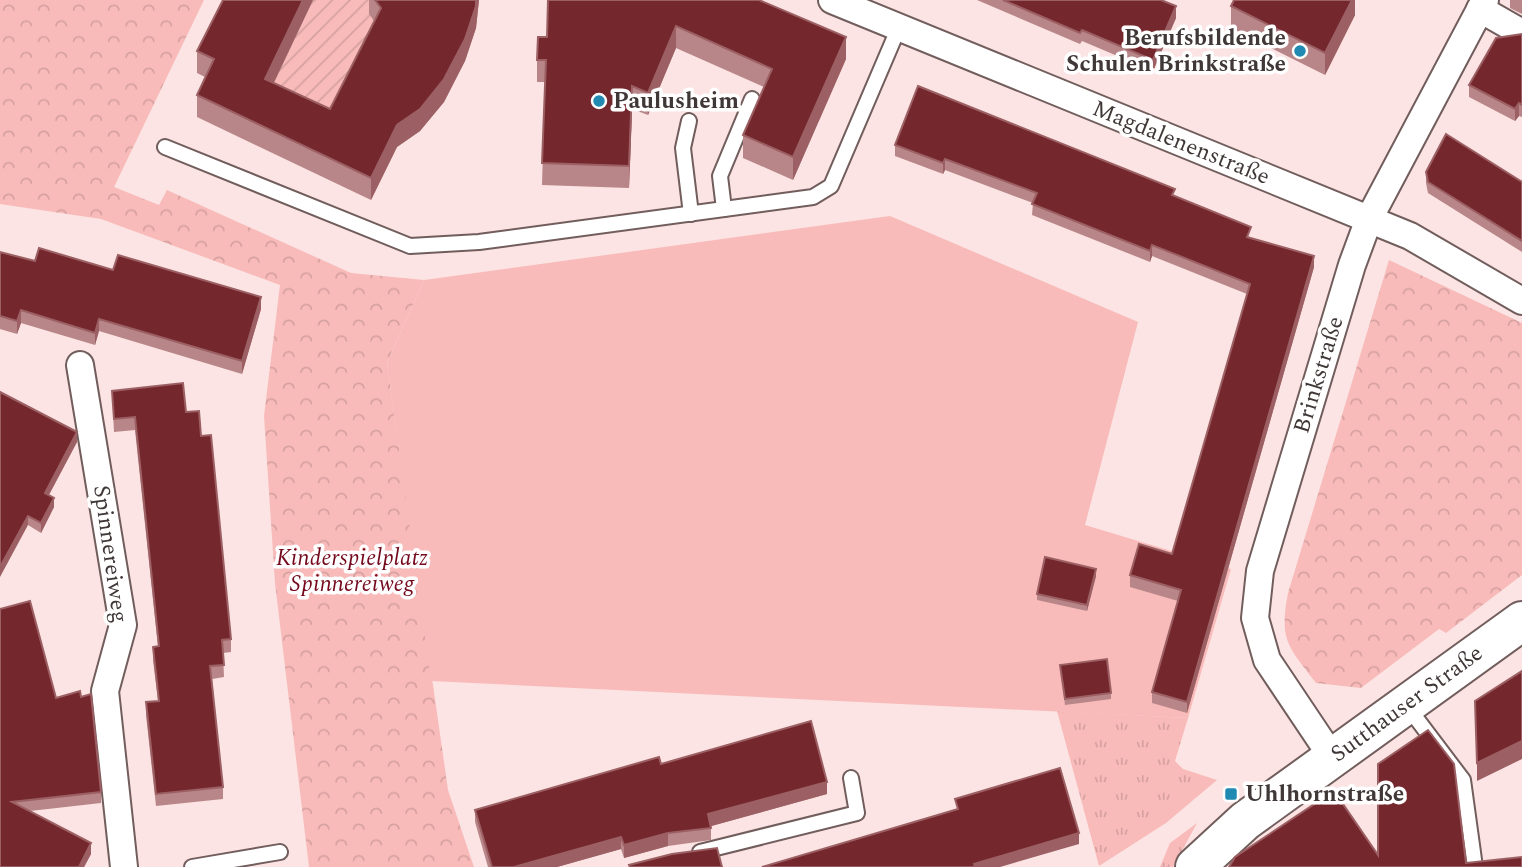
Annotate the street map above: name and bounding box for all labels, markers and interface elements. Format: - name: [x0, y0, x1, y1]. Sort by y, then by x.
- place label: Berufsbildende Schulen Brinkstraße: [1066, 21, 1286, 82]
- marker: Berufsbildende Schulen Brinkstraße: [1292, 43, 1308, 59]
- place label: Paulusheim: [613, 84, 739, 119]
- street label: Magdalenenstraße: [1087, 91, 1275, 195]
- marker: Paulusheim: [591, 93, 607, 109]
- street label: Brinkstraße: [1285, 312, 1353, 438]
- street label: Spinnereiweg: [83, 483, 137, 625]
- park label: Kinderspielplatz Spinnereiweg: [276, 541, 428, 602]
- street label: Sutthauser Straße: [1323, 637, 1491, 771]
- place label: Uhlhornstraße: [1245, 777, 1404, 812]
- marker: Uhlhornstraße: [1223, 786, 1239, 802]

